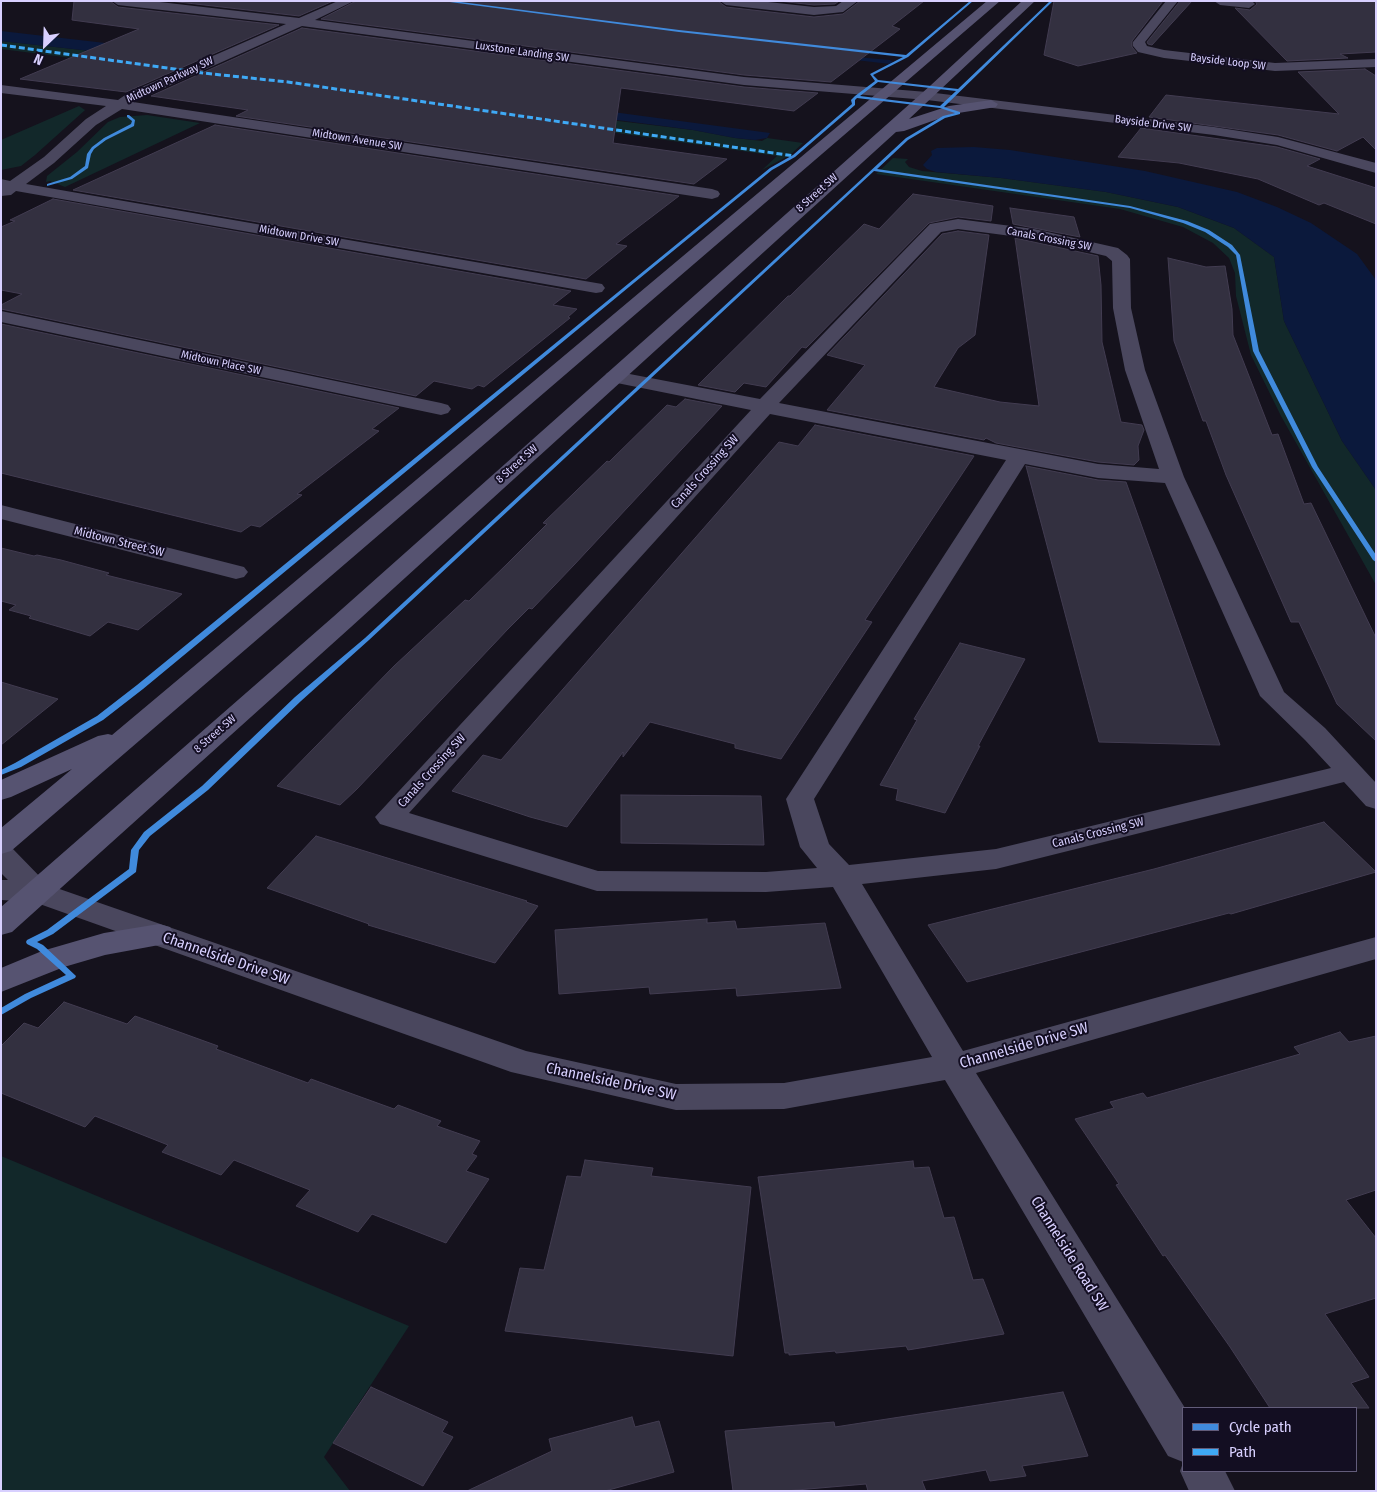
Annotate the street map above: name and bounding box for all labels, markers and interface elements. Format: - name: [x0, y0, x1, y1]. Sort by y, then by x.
- north arrow: [20, 20, 70, 70]
- street label: Luxstone Landing SW: [474, 39, 570, 65]
- text: N: [31, 50, 46, 69]
- street label: Bayside Loop SW: [1190, 51, 1266, 73]
- street label: Midtown Parkway SW: [125, 54, 215, 106]
- street label: Bayside Drive SW: [1114, 113, 1192, 135]
- street label: Midtown Avenue SW: [311, 126, 403, 154]
- street label: 8 Street SW: [794, 171, 840, 215]
- street label: Midtown Drive SW: [258, 222, 340, 250]
- street label: Canals Crossing SW: [1005, 224, 1093, 254]
- street label: Midtown Place SW: [180, 348, 262, 378]
- street label: Canals Crossing SW: [668, 432, 742, 512]
- street label: 8 Street SW: [494, 442, 540, 486]
- street label: Midtown Street SW: [73, 524, 165, 560]
- street label: 8 Street SW: [191, 712, 239, 756]
- street label: Canals Crossing SW: [395, 731, 469, 811]
- street label: Canals Crossing SW: [1051, 815, 1145, 851]
- street label: Channelside Drive SW: [160, 929, 292, 989]
- street label: Channelside Drive SW: [958, 1019, 1090, 1073]
- street label: Channelside Drive SW: [544, 1059, 678, 1105]
- street label: Channelside Road SW: [1026, 1193, 1112, 1315]
- legend: [1182, 1407, 1357, 1472]
- text: Cycle path: [1229, 1418, 1292, 1436]
- text: Path: [1229, 1443, 1256, 1461]

